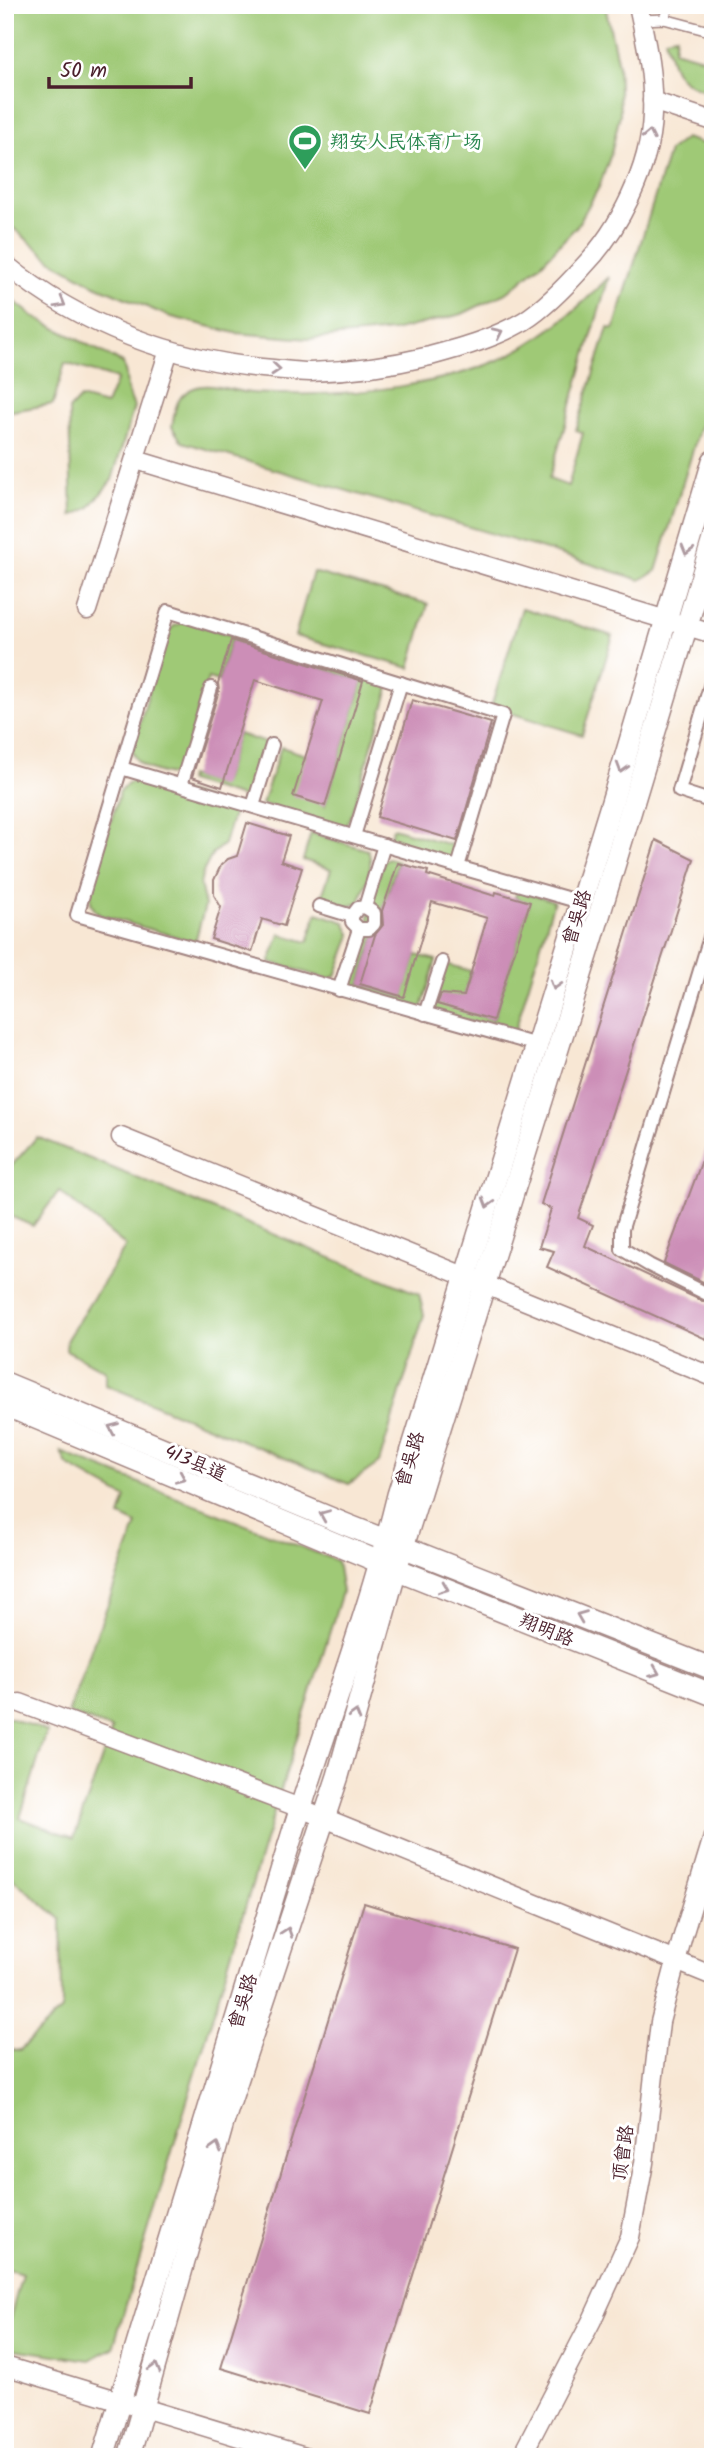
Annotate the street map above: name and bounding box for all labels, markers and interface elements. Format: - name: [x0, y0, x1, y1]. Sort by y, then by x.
- scale bar: [49, 46, 191, 90]
- text: 50 m: [60, 55, 107, 88]
- sports icon: 翔安人民体育广场: [286, 122, 324, 171]
- place label: 翔安人民体育广场: [330, 128, 482, 158]
- one-way arrow: [640, 129, 655, 141]
- one-way arrow: [54, 295, 66, 308]
- one-way arrow: [491, 327, 503, 341]
- one-way arrow: [271, 361, 282, 376]
- one-way arrow: [681, 544, 695, 556]
- one-way arrow: [616, 762, 631, 774]
- street label: 曾吴路: [555, 886, 601, 949]
- one-way arrow: [548, 979, 563, 991]
- one-way arrow: [481, 1196, 496, 1208]
- one-way arrow: [108, 1422, 120, 1436]
- street label: 曾吴路: [388, 1428, 434, 1491]
- street label: 413县道: [159, 1437, 231, 1490]
- one-way arrow: [174, 1470, 187, 1484]
- one-way arrow: [318, 1509, 331, 1523]
- one-way arrow: [437, 1579, 449, 1593]
- street label: 翔明路: [514, 1606, 578, 1655]
- one-way arrow: [576, 1611, 588, 1625]
- one-way arrow: [649, 1663, 661, 1677]
- one-way arrow: [347, 1709, 361, 1721]
- one-way arrow: [279, 1927, 293, 1939]
- street label: 曾吴路: [221, 1970, 267, 2033]
- street label: 顶曾路: [605, 2123, 643, 2184]
- one-way arrow: [208, 2143, 222, 2155]
- one-way arrow: [146, 2362, 161, 2374]

